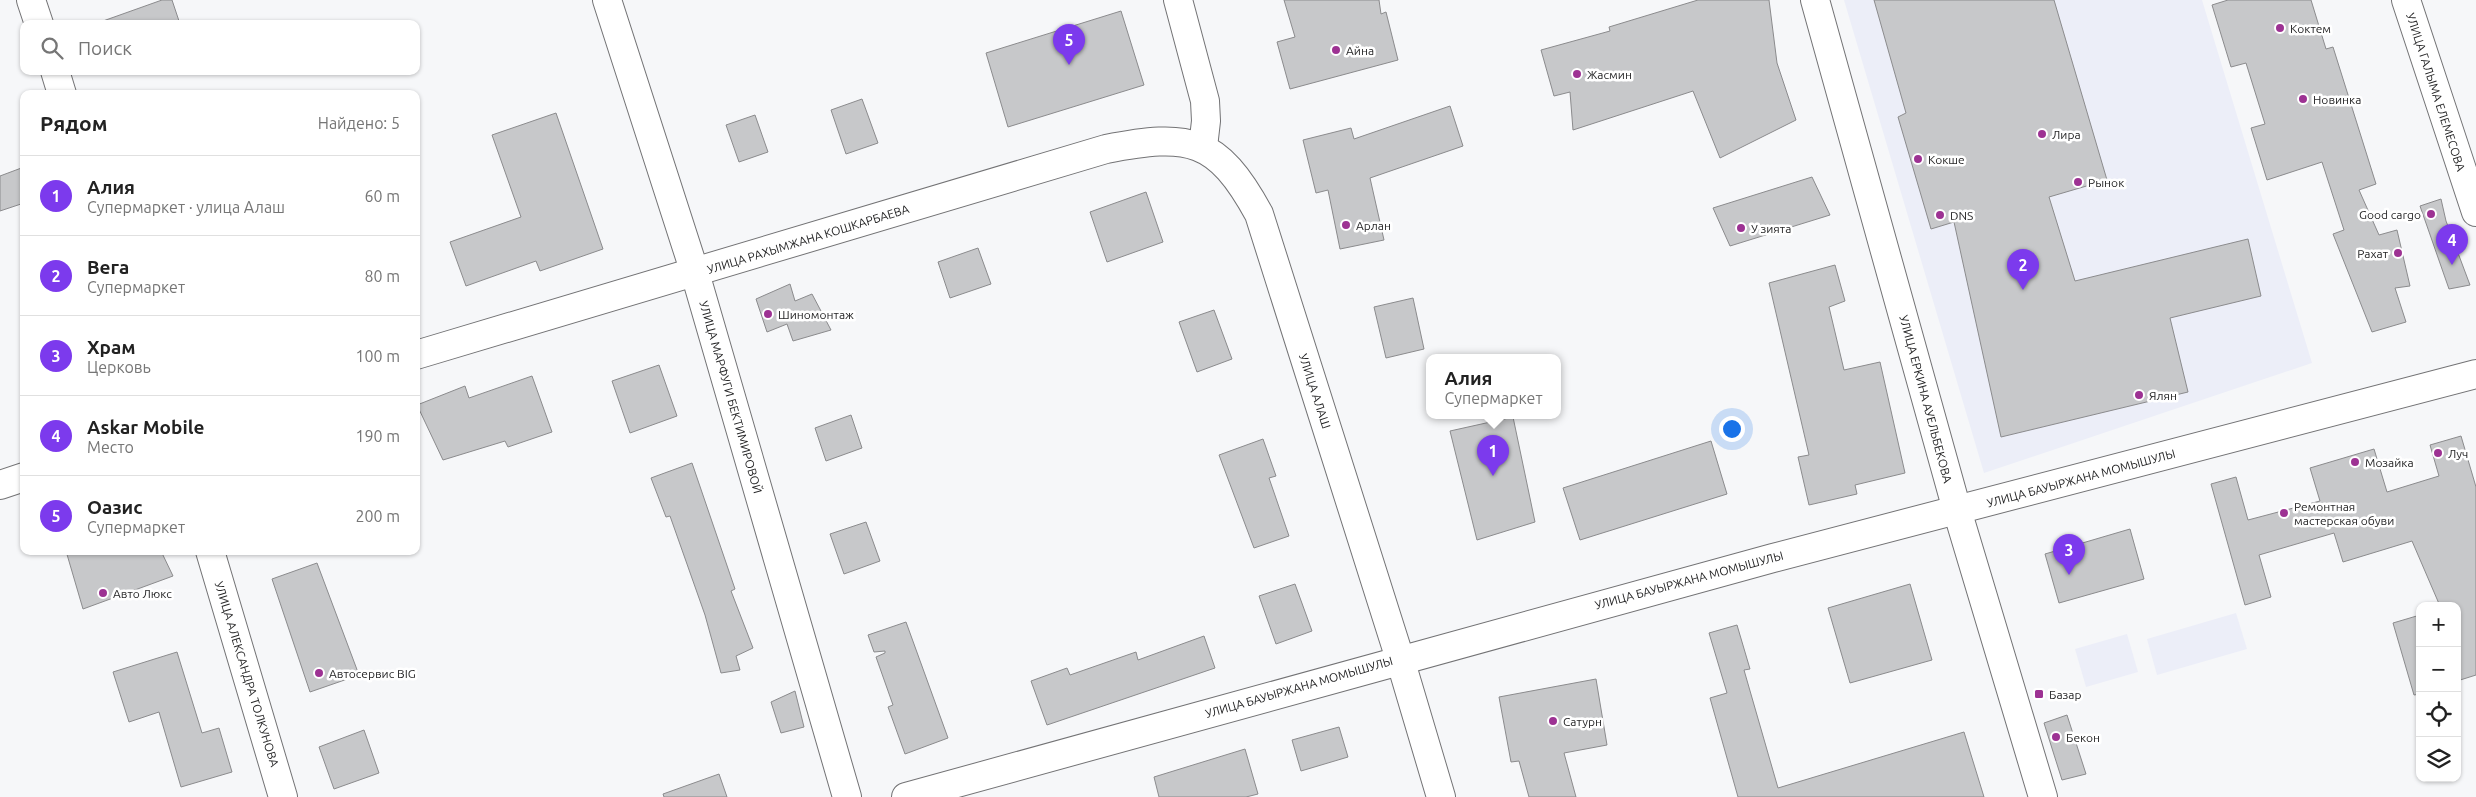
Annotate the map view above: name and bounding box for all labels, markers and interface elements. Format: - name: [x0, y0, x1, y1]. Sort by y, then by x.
- street label: УЛИЦА ГАЛЫМА ЕЛЕМЕСОВА: [2404, 11, 2468, 173]
- search box: [20, 20, 420, 75]
- marker: Коктем: [2274, 22, 2286, 34]
- place label: Коктем: [2290, 22, 2331, 35]
- pin: 5: [1053, 24, 1085, 65]
- icon: search: [38, 34, 66, 62]
- text: Поиск: [78, 37, 132, 59]
- marker: Айна: [1330, 44, 1342, 56]
- place label: Айна: [1346, 44, 1374, 57]
- marker: Жасмин: [1571, 68, 1583, 80]
- place label: Жасмин: [1587, 68, 1632, 81]
- marker: Новинка: [2297, 93, 2309, 105]
- place label: Новинка: [2313, 93, 2361, 106]
- text: Рядом: [40, 111, 108, 135]
- text: Найдено: 5: [318, 114, 400, 132]
- marker: Лира: [2036, 128, 2048, 140]
- place label: Лира: [2052, 128, 2081, 141]
- marker: Кокше: [1912, 153, 1924, 165]
- place label: Кокше: [1928, 153, 1965, 166]
- text: Алия: [87, 176, 135, 198]
- marker: Рынок: [2072, 176, 2084, 188]
- place label: Рынок: [2088, 176, 2124, 189]
- text: 1: [51, 187, 61, 205]
- text: 60 m: [364, 187, 400, 205]
- text: Супермаркет · улица Алаш: [87, 198, 285, 216]
- street label: УЛИЦА РАХЫМЖАНА КОШКАРБАЕВА: [706, 202, 911, 276]
- place label: Good cargo: [2359, 208, 2421, 221]
- marker: Good cargo: [2425, 208, 2437, 220]
- marker: DNS: [1934, 209, 1946, 221]
- place label: DNS: [1950, 209, 1973, 222]
- marker: Арлан: [1340, 219, 1352, 231]
- place label: Арлан: [1356, 219, 1391, 232]
- marker: У зията: [1735, 222, 1747, 234]
- place label: У зията: [1751, 222, 1791, 235]
- pin: 4: [2436, 224, 2468, 265]
- place label: Рахат: [2357, 247, 2389, 260]
- marker: Рахат: [2392, 247, 2404, 259]
- pin: 2: [2007, 249, 2039, 290]
- text: Вега: [87, 256, 129, 278]
- text: 2: [51, 267, 61, 285]
- text: 80 m: [364, 267, 400, 285]
- text: Супермаркет: [87, 278, 185, 296]
- street label: УЛИЦА МАРФУГИ БЕКТИМИРОВОЙ: [697, 299, 765, 495]
- marker: Шиномонтаж: [762, 308, 774, 320]
- place label: Шиномонтаж: [778, 308, 854, 321]
- street label: УЛИЦА ЕРКИНА АУЕЛЬБЕКОВА: [1897, 314, 1955, 484]
- text: Храм: [87, 336, 136, 358]
- text: 3: [51, 347, 61, 365]
- text: 100 m: [355, 347, 400, 365]
- street label: УЛИЦА АЛАШ: [1297, 352, 1333, 430]
- popup: [1426, 354, 1561, 419]
- text: Церковь: [87, 358, 151, 376]
- text: Алия: [1444, 367, 1492, 389]
- text: Супермаркет: [1444, 389, 1543, 407]
- marker: Ялян: [2133, 389, 2145, 401]
- place label: Ялян: [2149, 389, 2177, 402]
- text: Askar Mobile: [87, 416, 204, 438]
- your location: [1719, 416, 1745, 442]
- text: 4: [51, 427, 61, 445]
- text: 190 m: [355, 427, 400, 445]
- pin: 1: [1477, 435, 1509, 476]
- text: Место: [87, 438, 134, 456]
- street label: УЛИЦА БАУЫРЖАНА МОМЫШУЛЫ: [1985, 447, 2177, 509]
- marker: Луч: [2432, 447, 2444, 459]
- place label: Луч: [2448, 447, 2468, 460]
- marker: Мозайка: [2349, 456, 2361, 468]
- place label: Мозайка: [2365, 456, 2414, 469]
- text: Оазис: [87, 496, 143, 518]
- place label: Ремонтная мастерская обуви: [2294, 500, 2394, 527]
- text: 5: [51, 507, 61, 525]
- text: 200 m: [355, 507, 400, 525]
- marker: Ремонтная мастерская обуви: [2278, 507, 2290, 519]
- text: Супермаркет: [87, 518, 185, 536]
- pin: 3: [2053, 534, 2085, 575]
- street label: УЛИЦА БАУЫРЖАНА МОМЫШУЛЫ: [1593, 549, 1785, 611]
- street label: УЛИЦА АЛЕКСАНДРА ТОЛКУНОВА: [213, 580, 282, 769]
- marker: Авто Люкс: [97, 587, 109, 599]
- place label: Авто Люкс: [113, 587, 172, 600]
- map controls: [2416, 602, 2461, 782]
- button: +: [2416, 602, 2461, 647]
- button: −: [2416, 647, 2461, 692]
- street label: УЛИЦА БАУЫРЖАНА МОМЫШУЛЫ: [1204, 654, 1394, 720]
- marker: Автосервис BIG: [313, 667, 325, 679]
- place label: Автосервис BIG: [329, 667, 416, 680]
- marker: Базар: [2033, 688, 2045, 700]
- place label: Базар: [2049, 688, 2082, 701]
- button: locate: [2416, 692, 2461, 737]
- marker: Сатурн: [1547, 715, 1559, 727]
- place label: Сатурн: [1563, 715, 1602, 728]
- marker: Бекон: [2050, 731, 2062, 743]
- place label: Бекон: [2066, 731, 2100, 744]
- button: layers: [2416, 737, 2461, 782]

